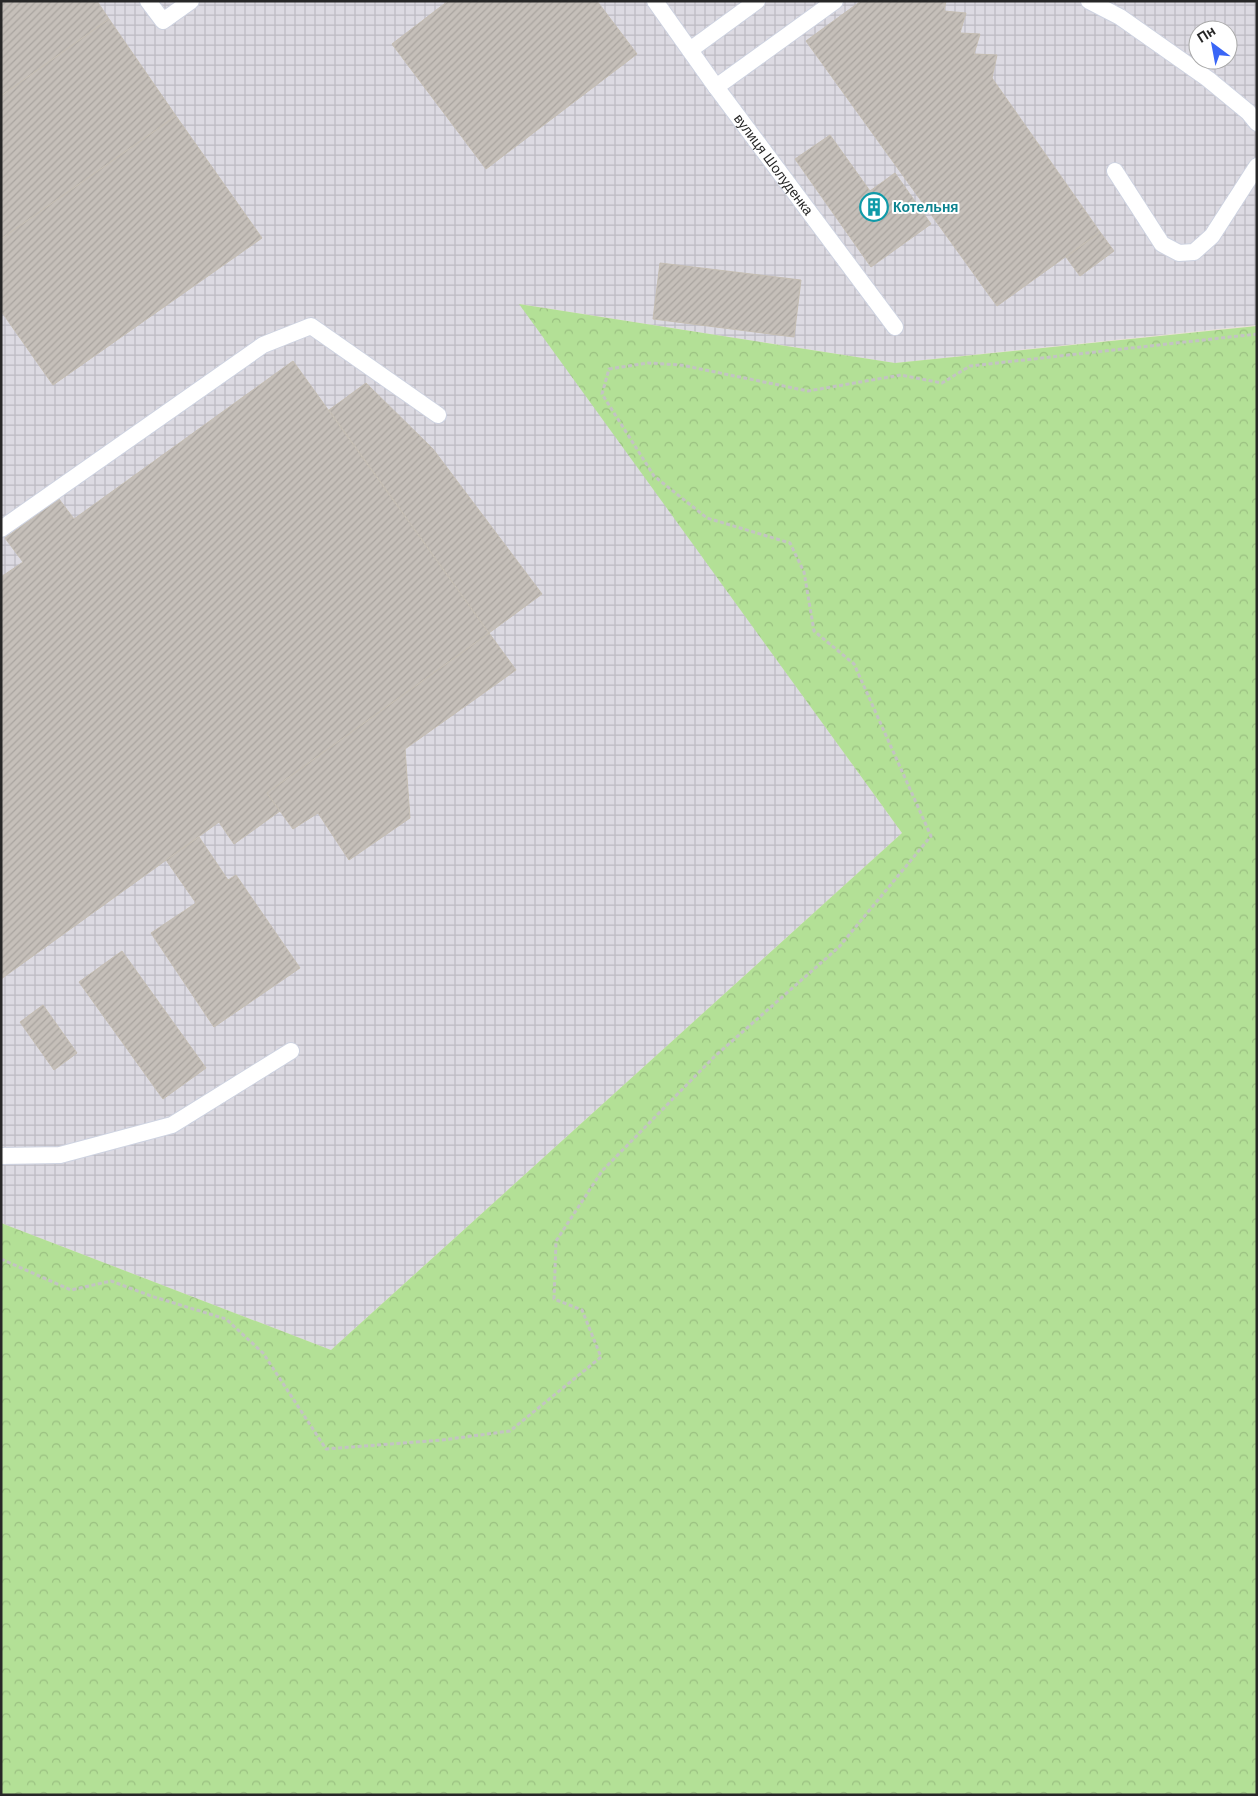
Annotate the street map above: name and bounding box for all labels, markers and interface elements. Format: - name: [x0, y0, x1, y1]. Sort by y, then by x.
- north arrow: [1188, 20, 1238, 70]
- text: Пн: [1193, 21, 1219, 47]
- street label: вулиця Шолуденка: [730, 110, 818, 219]
- building icon: Котельня: [859, 192, 889, 222]
- place label: Котельня: [893, 198, 959, 216]

